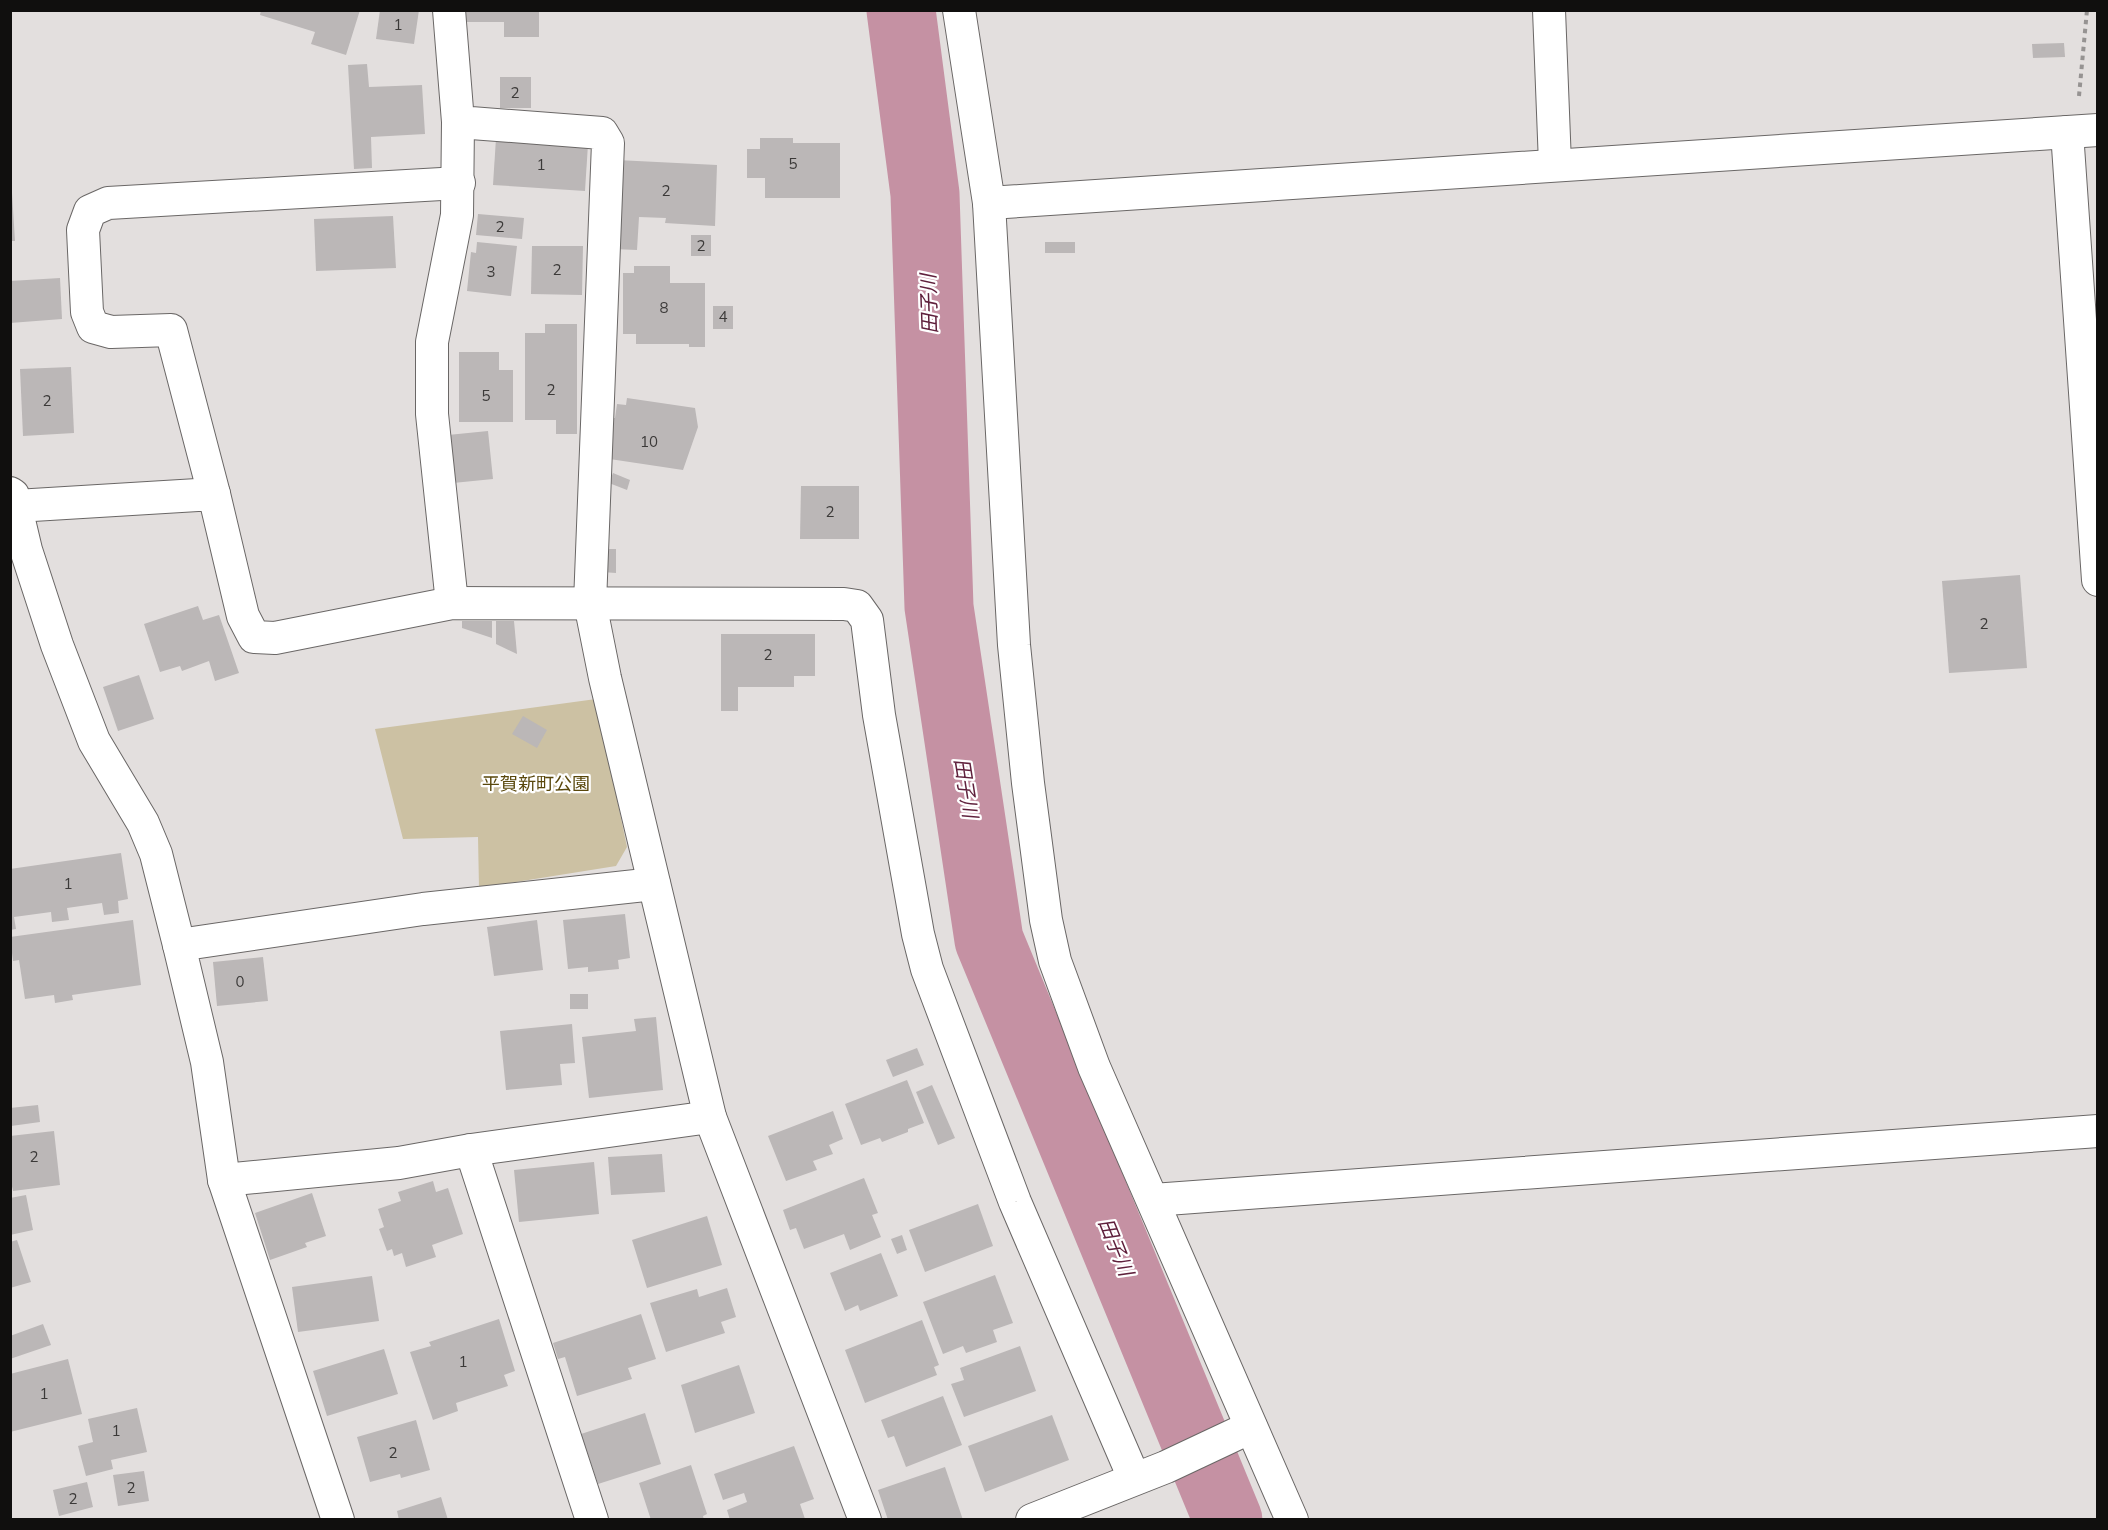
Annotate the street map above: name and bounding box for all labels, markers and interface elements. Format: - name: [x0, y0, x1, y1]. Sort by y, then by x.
- house number: 1: [393, 15, 403, 34]
- house number: 2: [510, 83, 520, 102]
- house number: 5: [788, 154, 798, 173]
- house number: 1: [536, 155, 546, 174]
- house number: 2: [661, 181, 671, 200]
- house number: 2: [495, 217, 505, 236]
- house number: 2: [696, 236, 706, 255]
- house number: 2: [552, 260, 562, 279]
- house number: 3: [486, 262, 496, 281]
- water label: 田子川: [915, 272, 942, 334]
- house number: 8: [659, 298, 669, 317]
- house number: 4: [718, 307, 728, 326]
- house number: 2: [546, 380, 556, 399]
- house number: 5: [481, 386, 491, 405]
- house number: 2: [42, 391, 52, 410]
- house number: 10: [640, 432, 658, 451]
- house number: 2: [825, 502, 835, 521]
- house number: 2: [1979, 614, 1989, 633]
- house number: 2: [763, 645, 773, 664]
- water label: 田子川: [949, 756, 984, 821]
- park label: 平賀新町公園: [482, 772, 590, 795]
- house number: 1: [63, 874, 73, 893]
- house number: 0: [235, 972, 245, 991]
- house number: 2: [29, 1147, 39, 1166]
- water label: 田子川: [1094, 1214, 1140, 1281]
- house number: 1: [458, 1352, 468, 1371]
- house number: 1: [39, 1384, 49, 1403]
- house number: 1: [111, 1421, 121, 1440]
- house number: 2: [388, 1443, 398, 1462]
- house number: 2: [126, 1478, 136, 1497]
- house number: 2: [68, 1489, 78, 1508]

